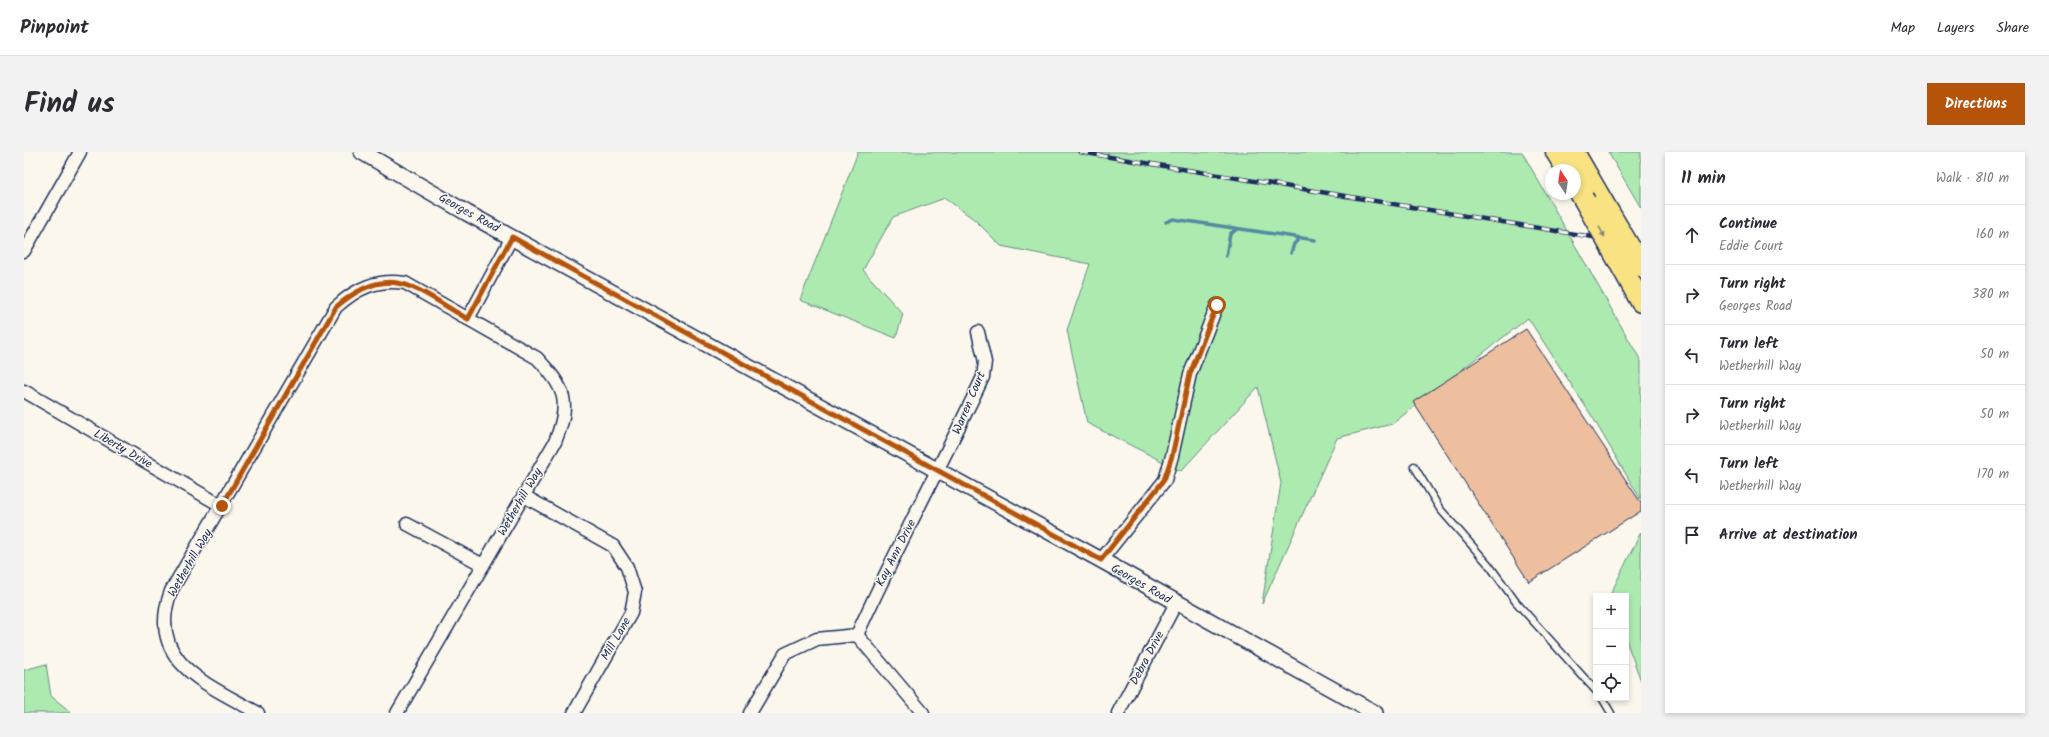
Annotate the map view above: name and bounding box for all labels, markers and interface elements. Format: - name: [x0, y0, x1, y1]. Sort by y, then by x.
- text: Pinpoint: [20, 13, 89, 43]
- text: Map: [1891, 17, 1915, 39]
- text: Layers: [1937, 17, 1975, 39]
- text: Share: [1997, 17, 2029, 39]
- text: Find us: [24, 82, 115, 127]
- button: Directions: [1927, 83, 2025, 125]
- north arrow: [1545, 164, 1581, 200]
- text: 11 min: [1681, 165, 1726, 192]
- text: Walk · 810 m: [1936, 168, 2009, 189]
- street label: Georges Road: [435, 188, 504, 238]
- text: Continue: [1719, 212, 1777, 236]
- icon: ahead: [1681, 224, 1703, 246]
- text: 160 m: [1976, 224, 2009, 245]
- one-way arrow: [1598, 226, 1605, 237]
- text: Eddie Court: [1719, 236, 1783, 257]
- text: Turn right: [1719, 272, 1786, 296]
- icon: right: [1681, 284, 1703, 306]
- text: 380 m: [1972, 284, 2009, 305]
- route start: [1208, 296, 1226, 314]
- text: Georges Road: [1719, 296, 1792, 317]
- text: Turn left: [1719, 332, 1779, 356]
- icon: left: [1681, 344, 1703, 366]
- text: 50 m: [1980, 344, 2009, 365]
- text: Wetherhill Way: [1719, 356, 1801, 377]
- street label: Warren Court: [947, 368, 991, 437]
- text: Turn right: [1719, 392, 1786, 416]
- icon: right: [1681, 404, 1703, 426]
- text: 50 m: [1980, 404, 2009, 425]
- text: Wetherhill Way: [1719, 416, 1801, 437]
- street label: Liberty Drive: [90, 424, 156, 474]
- text: Turn left: [1719, 452, 1779, 476]
- street label: Wetherhill Way: [493, 464, 547, 540]
- icon: left: [1681, 464, 1703, 486]
- text: 170 m: [1977, 464, 2009, 485]
- text: Wetherhill Way: [1719, 476, 1801, 497]
- route end: [213, 497, 231, 515]
- street label: Kay Ann Drive: [871, 516, 921, 590]
- text: Arrive at destination: [1719, 523, 1858, 547]
- icon: arrive: [1681, 524, 1703, 546]
- street label: Wetherhill Way: [163, 525, 217, 601]
- street label: Georges Road: [1107, 559, 1176, 610]
- map controls: [1593, 593, 1629, 701]
- button: +: [1593, 593, 1629, 629]
- street label: Mill Lane: [596, 613, 636, 664]
- street label: Debra Drive: [1125, 627, 1169, 688]
- button: −: [1593, 629, 1629, 665]
- button: locate: [1593, 665, 1629, 701]

